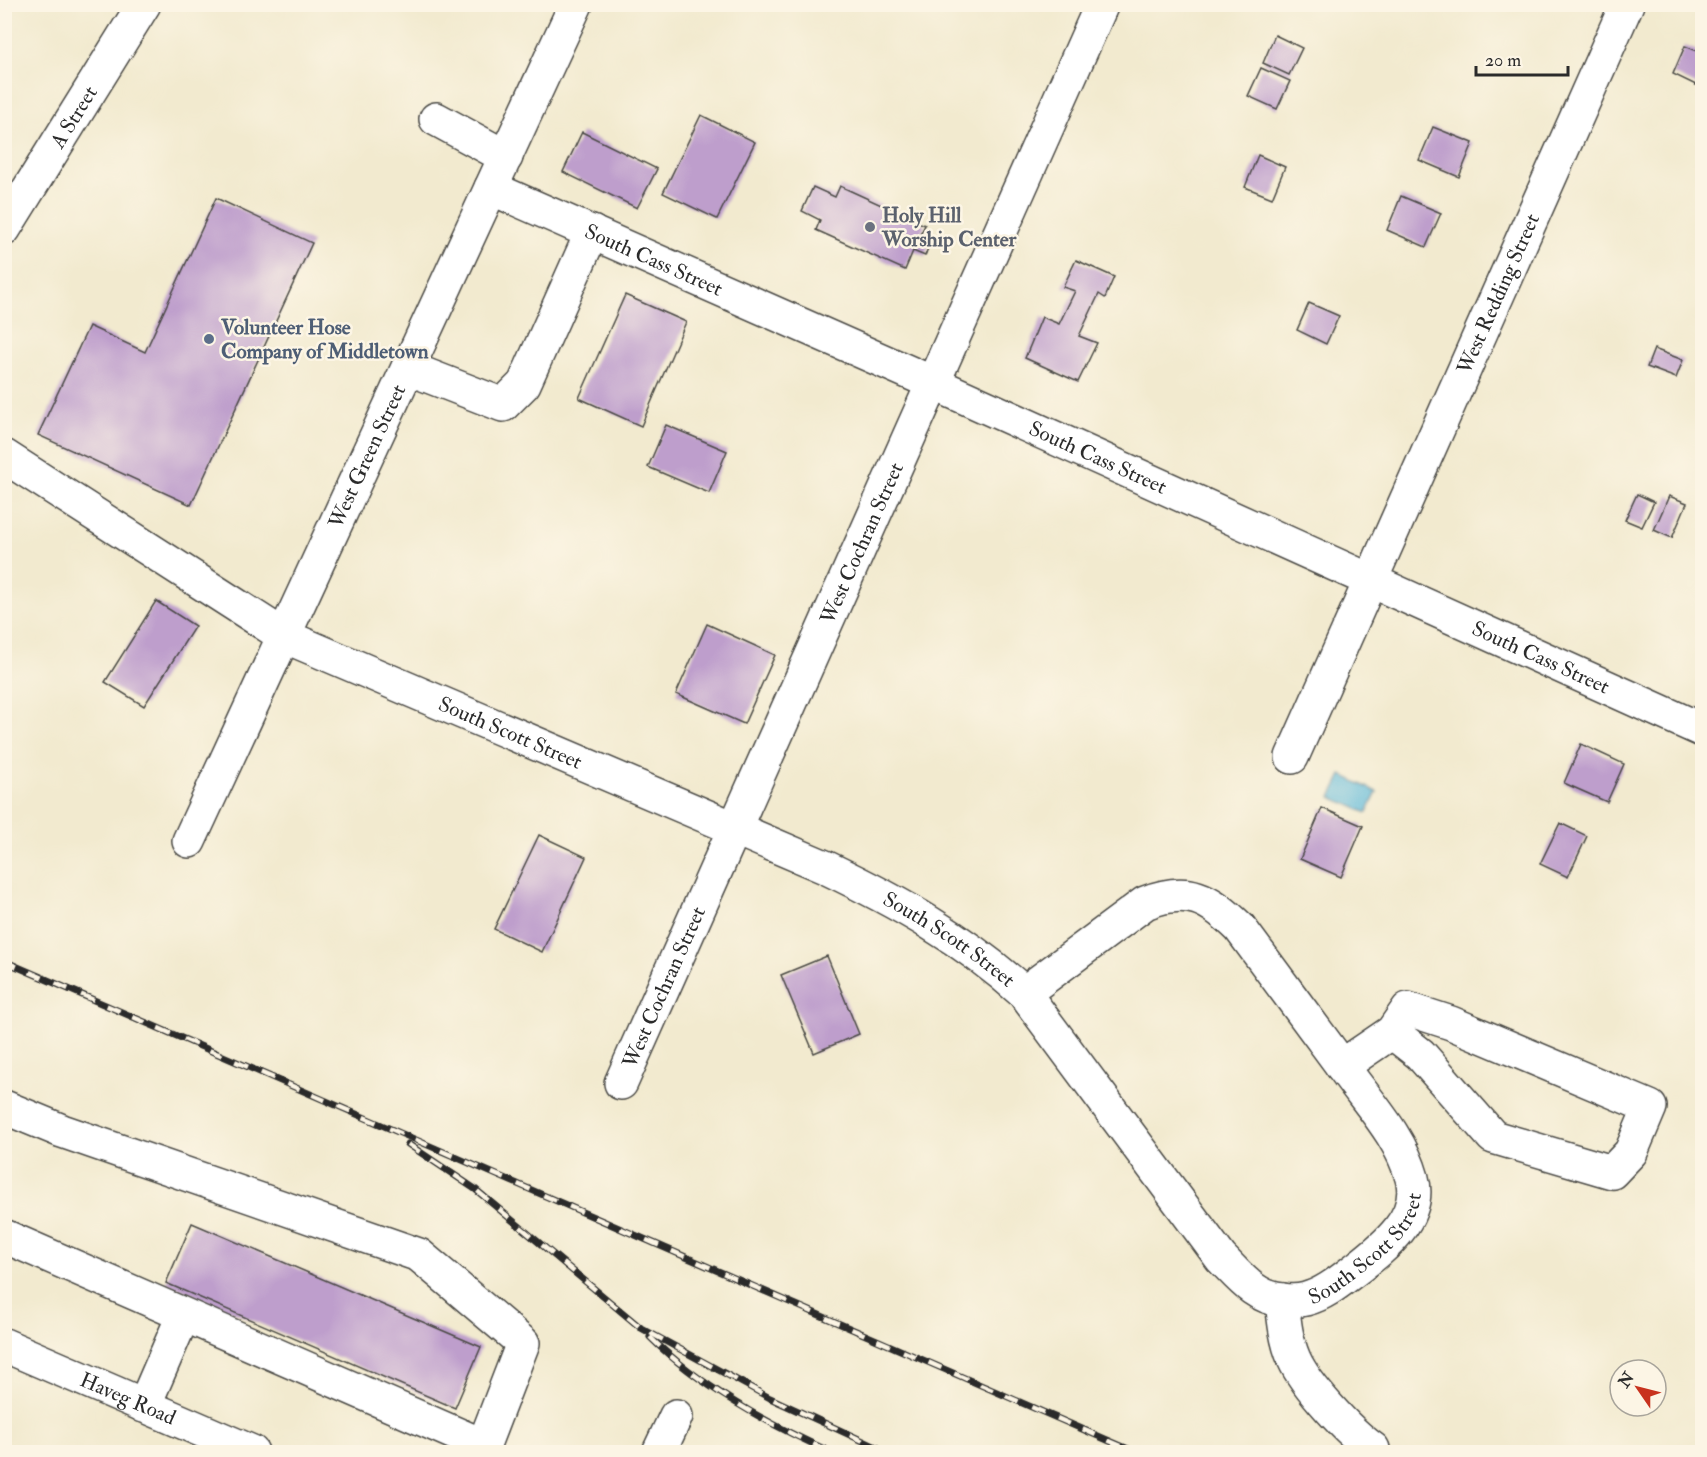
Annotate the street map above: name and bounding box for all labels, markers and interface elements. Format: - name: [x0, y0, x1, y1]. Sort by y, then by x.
- scale bar: [1476, 39, 1568, 77]
- text: 20 m: [1485, 49, 1521, 72]
- street label: A Street: [44, 81, 103, 154]
- place label: Holy Hill Worship Center: [881, 202, 1018, 253]
- street label: West Redding Street: [1450, 209, 1546, 379]
- street label: South Cass Street: [581, 218, 727, 302]
- marker: Holy Hill Worship Center: [863, 220, 877, 234]
- place label: Volunteer Hose Company of Middletown: [220, 314, 429, 365]
- marker: Volunteer Hose Company of Middletown: [202, 332, 216, 346]
- street label: West Green Street: [322, 380, 412, 533]
- street label: South Cass Street: [1025, 415, 1171, 500]
- street label: West Cochran Street: [813, 458, 909, 629]
- street label: South Cass Street: [1468, 614, 1614, 700]
- street label: South Scott Street: [434, 690, 587, 775]
- street label: South Scott Street: [878, 885, 1021, 993]
- street label: West Cochran Street: [616, 902, 712, 1073]
- street label: South Scott Street: [1304, 1192, 1427, 1311]
- north arrow: [1608, 1358, 1668, 1418]
- street label: Haveg Road: [76, 1366, 181, 1431]
- text: N: [1614, 1368, 1639, 1392]

